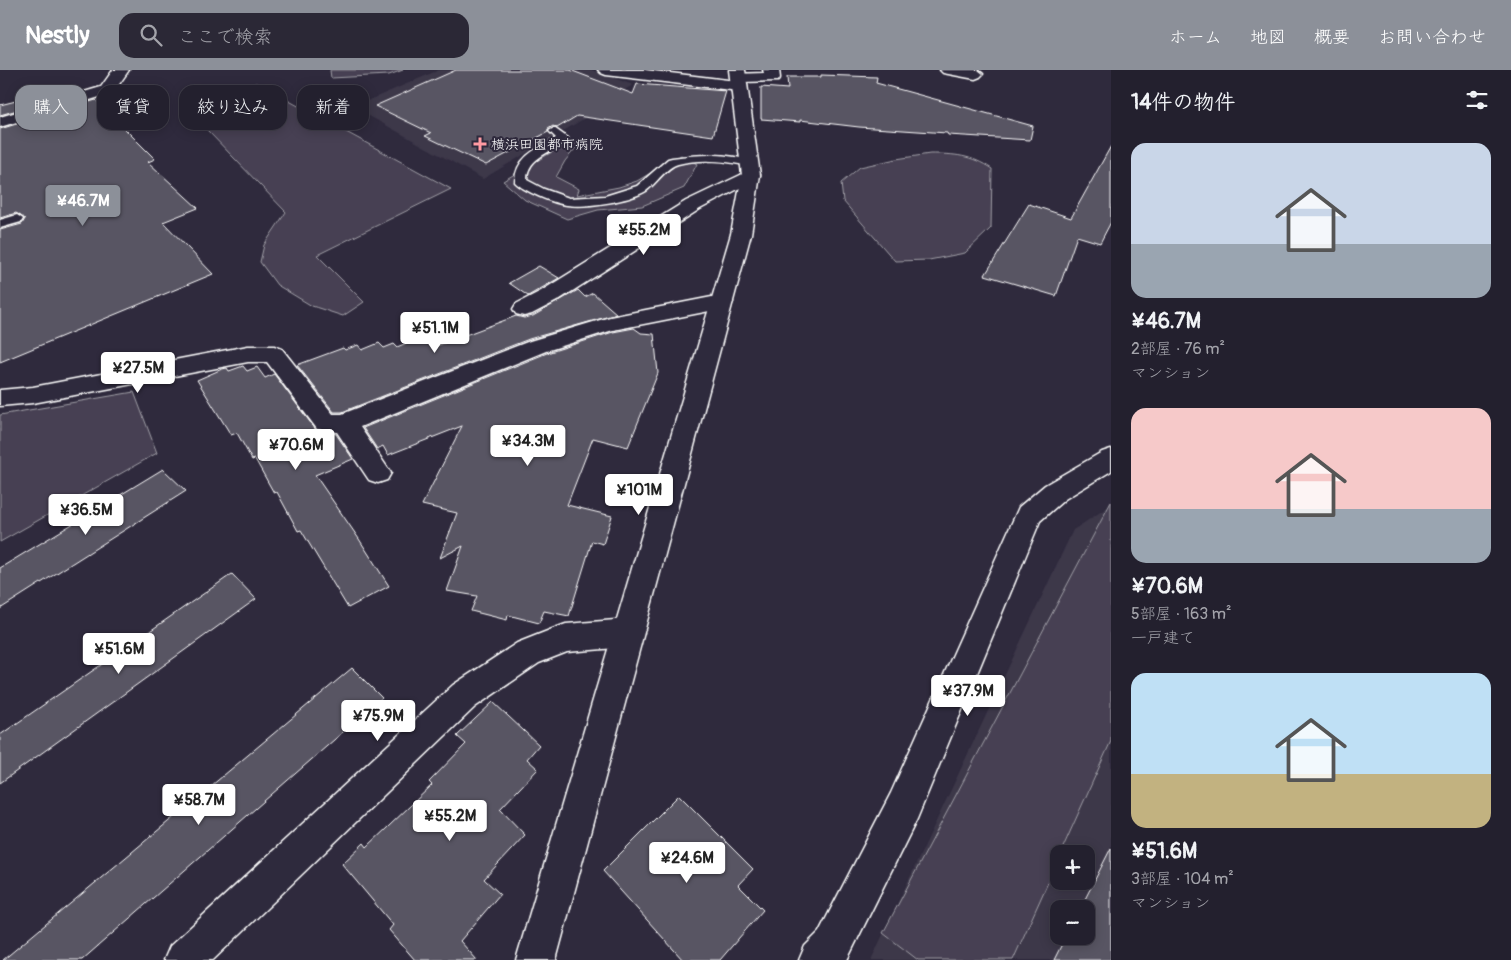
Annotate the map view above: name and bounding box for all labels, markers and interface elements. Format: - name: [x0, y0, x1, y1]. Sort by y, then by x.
- search box: [119, 13, 469, 58]
- text: Nestly: [25, 21, 89, 50]
- icon: search: [137, 21, 165, 49]
- text: ここで検索: [177, 25, 272, 49]
- text: ホーム: [1169, 26, 1222, 49]
- text: 地図: [1250, 26, 1286, 49]
- text: 概要: [1314, 26, 1350, 49]
- text: お問い合わせ: [1378, 26, 1486, 49]
- chip: 購入: [15, 85, 87, 130]
- chip: 賃貸: [97, 85, 169, 130]
- chip: 絞り込み: [179, 85, 287, 130]
- chip: 新着: [297, 85, 369, 130]
- icon: filters: [1463, 86, 1491, 114]
- text: 14件の物件: [1131, 89, 1235, 116]
- place label: 横浜田園都市病院: [491, 136, 603, 153]
- marker: 横浜田園都市病院: [473, 137, 487, 151]
- icon: home: [1266, 175, 1356, 265]
- pin: ¥46.7M: [42, 184, 124, 227]
- text: ¥46.7M: [56, 191, 110, 211]
- pin: ¥55.2M: [603, 214, 685, 256]
- text: ¥55.2M: [618, 220, 670, 240]
- text: ¥46.7M: [1131, 308, 1201, 335]
- pin: ¥51.1M: [394, 312, 476, 354]
- text: ¥51.1M: [411, 318, 459, 338]
- text: 2部屋 · 76 m²: [1131, 339, 1225, 359]
- pin: ¥27.5M: [97, 352, 179, 394]
- text: ¥27.5M: [112, 358, 164, 378]
- text: マンション: [1131, 363, 1210, 383]
- pin: ¥34.3M: [487, 424, 569, 467]
- pin: ¥70.6M: [255, 428, 337, 471]
- text: ¥34.3M: [501, 431, 555, 451]
- text: ¥70.6M: [269, 435, 323, 455]
- icon: home: [1266, 440, 1356, 530]
- pin: ¥101M: [604, 474, 674, 516]
- text: ¥101M: [616, 480, 662, 500]
- pin: ¥36.5M: [45, 494, 127, 536]
- text: ¥36.5M: [59, 500, 113, 520]
- text: ¥70.6M: [1131, 573, 1203, 600]
- text: 5部屋 · 163 m²: [1131, 604, 1231, 624]
- text: 一戸建て: [1131, 628, 1195, 648]
- pin: ¥51.6M: [78, 632, 160, 675]
- text: ¥51.6M: [94, 639, 144, 659]
- pin: ¥37.9M: [927, 674, 1009, 717]
- text: ¥37.9M: [942, 681, 994, 701]
- pin: ¥75.9M: [337, 700, 419, 742]
- icon: home: [1266, 705, 1356, 795]
- text: ¥75.9M: [352, 706, 404, 726]
- pin: ¥58.7M: [158, 784, 240, 826]
- text: ¥58.7M: [173, 790, 225, 810]
- pin: ¥55.2M: [409, 800, 491, 842]
- text: ¥55.2M: [424, 806, 476, 826]
- text: ¥51.6M: [1131, 838, 1197, 865]
- pin: ¥24.6M: [646, 842, 728, 884]
- map controls: [1050, 845, 1095, 945]
- button: +: [1050, 845, 1095, 890]
- text: ¥24.6M: [660, 848, 714, 868]
- text: 3部屋 · 104 m²: [1131, 869, 1234, 889]
- text: マンション: [1131, 893, 1210, 913]
- button: −: [1050, 900, 1095, 945]

